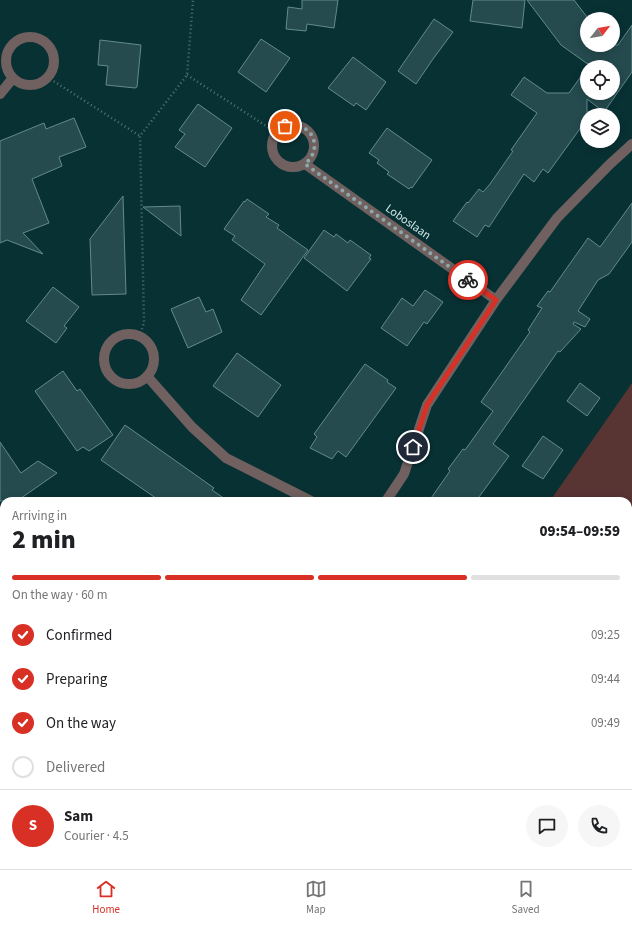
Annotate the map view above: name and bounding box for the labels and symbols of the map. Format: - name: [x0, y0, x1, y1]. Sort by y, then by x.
- north arrow: [580, 12, 620, 52]
- pin: [268, 109, 302, 143]
- street label: Loboslaan: [382, 200, 434, 244]
- courier: [448, 260, 488, 300]
- pin: [396, 430, 430, 464]

